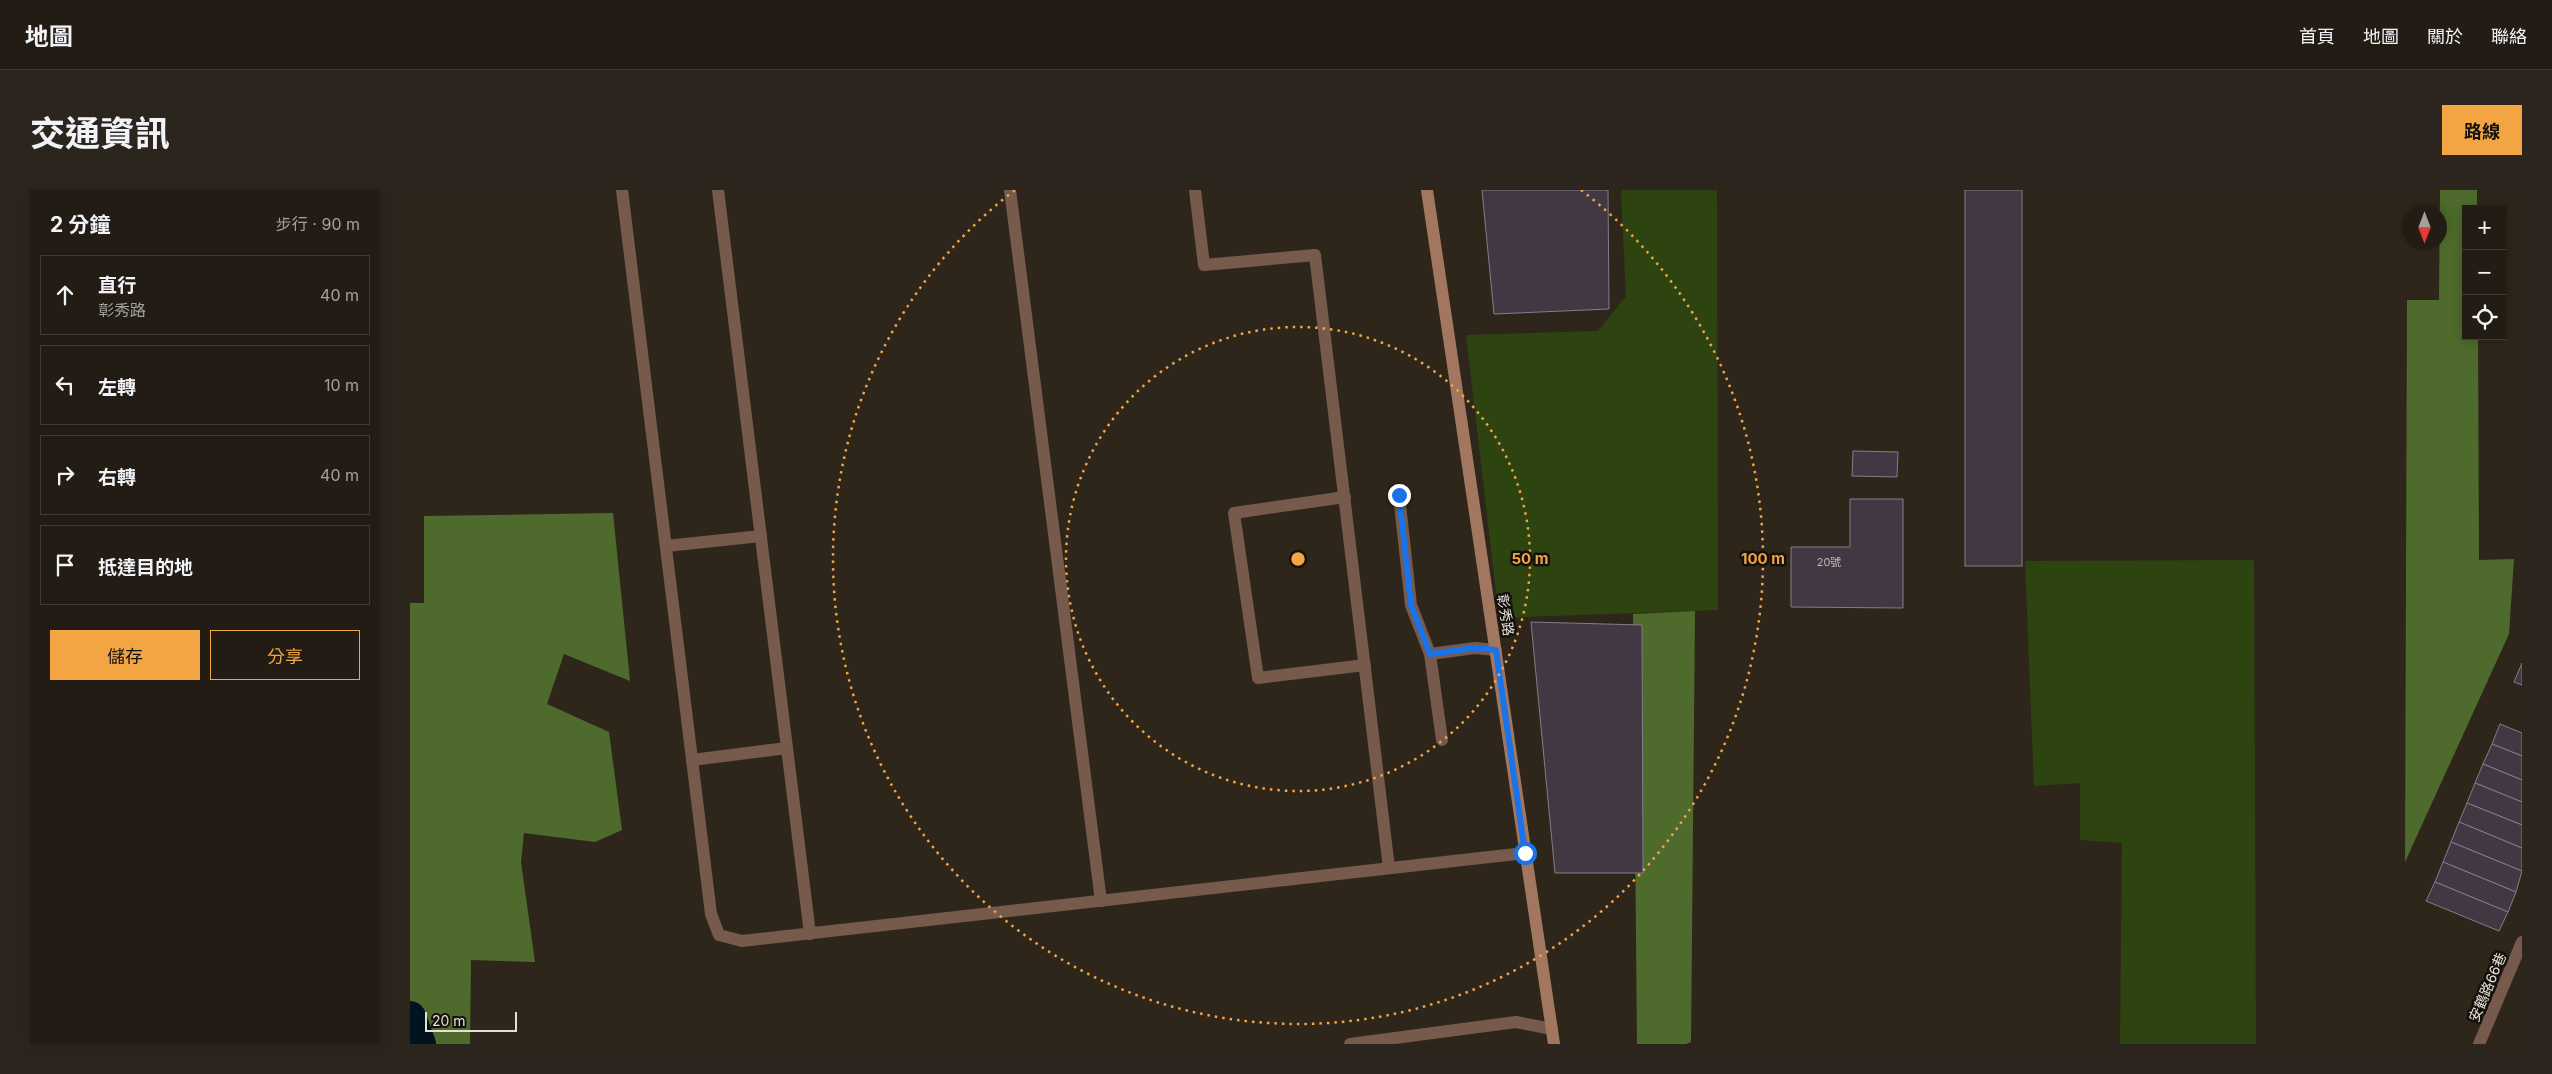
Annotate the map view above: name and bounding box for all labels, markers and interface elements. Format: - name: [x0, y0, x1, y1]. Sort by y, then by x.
- text: 地圖: [25, 22, 73, 51]
- text: 首頁: [2299, 26, 2335, 47]
- text: 地圖: [2363, 26, 2399, 47]
- text: 關於: [2427, 26, 2463, 47]
- text: 聯絡: [2491, 26, 2527, 47]
- button: 路線: [2442, 105, 2522, 155]
- text: 交通資訊: [30, 112, 170, 154]
- north arrow: [2402, 205, 2447, 250]
- map controls: [2462, 205, 2507, 340]
- button: +: [2462, 205, 2507, 250]
- text: 2 分鐘: [50, 212, 110, 237]
- text: 步行 · 90 m: [276, 214, 360, 234]
- button: −: [2462, 250, 2507, 295]
- text: 直行: [98, 274, 136, 297]
- icon: ahead: [51, 281, 79, 309]
- text: 40 m: [320, 285, 359, 305]
- button: locate: [2462, 295, 2507, 340]
- text: 彰秀路: [98, 300, 146, 320]
- icon: left: [51, 371, 79, 399]
- text: 10 m: [324, 375, 359, 395]
- text: 左轉: [98, 376, 136, 399]
- icon: right: [51, 461, 79, 489]
- text: 40 m: [320, 465, 359, 485]
- text: 右轉: [98, 466, 136, 489]
- route end: [1388, 484, 1411, 507]
- text: 50 m: [1512, 549, 1548, 568]
- text: 100 m: [1741, 549, 1785, 568]
- centre of rings: [1289, 550, 1307, 568]
- icon: arrive: [51, 551, 79, 579]
- house number: 20號: [1817, 555, 1841, 569]
- text: 抵達目的地: [98, 556, 193, 579]
- street label: 彰秀路: [1494, 593, 1518, 637]
- button: 儲存: [50, 630, 200, 680]
- button: 分享: [210, 630, 360, 680]
- route start: [1514, 842, 1537, 865]
- street label: 安鶴路66巷: [2465, 950, 2509, 1024]
- scale bar: [425, 1009, 518, 1032]
- text: 20 m: [432, 1012, 466, 1029]

